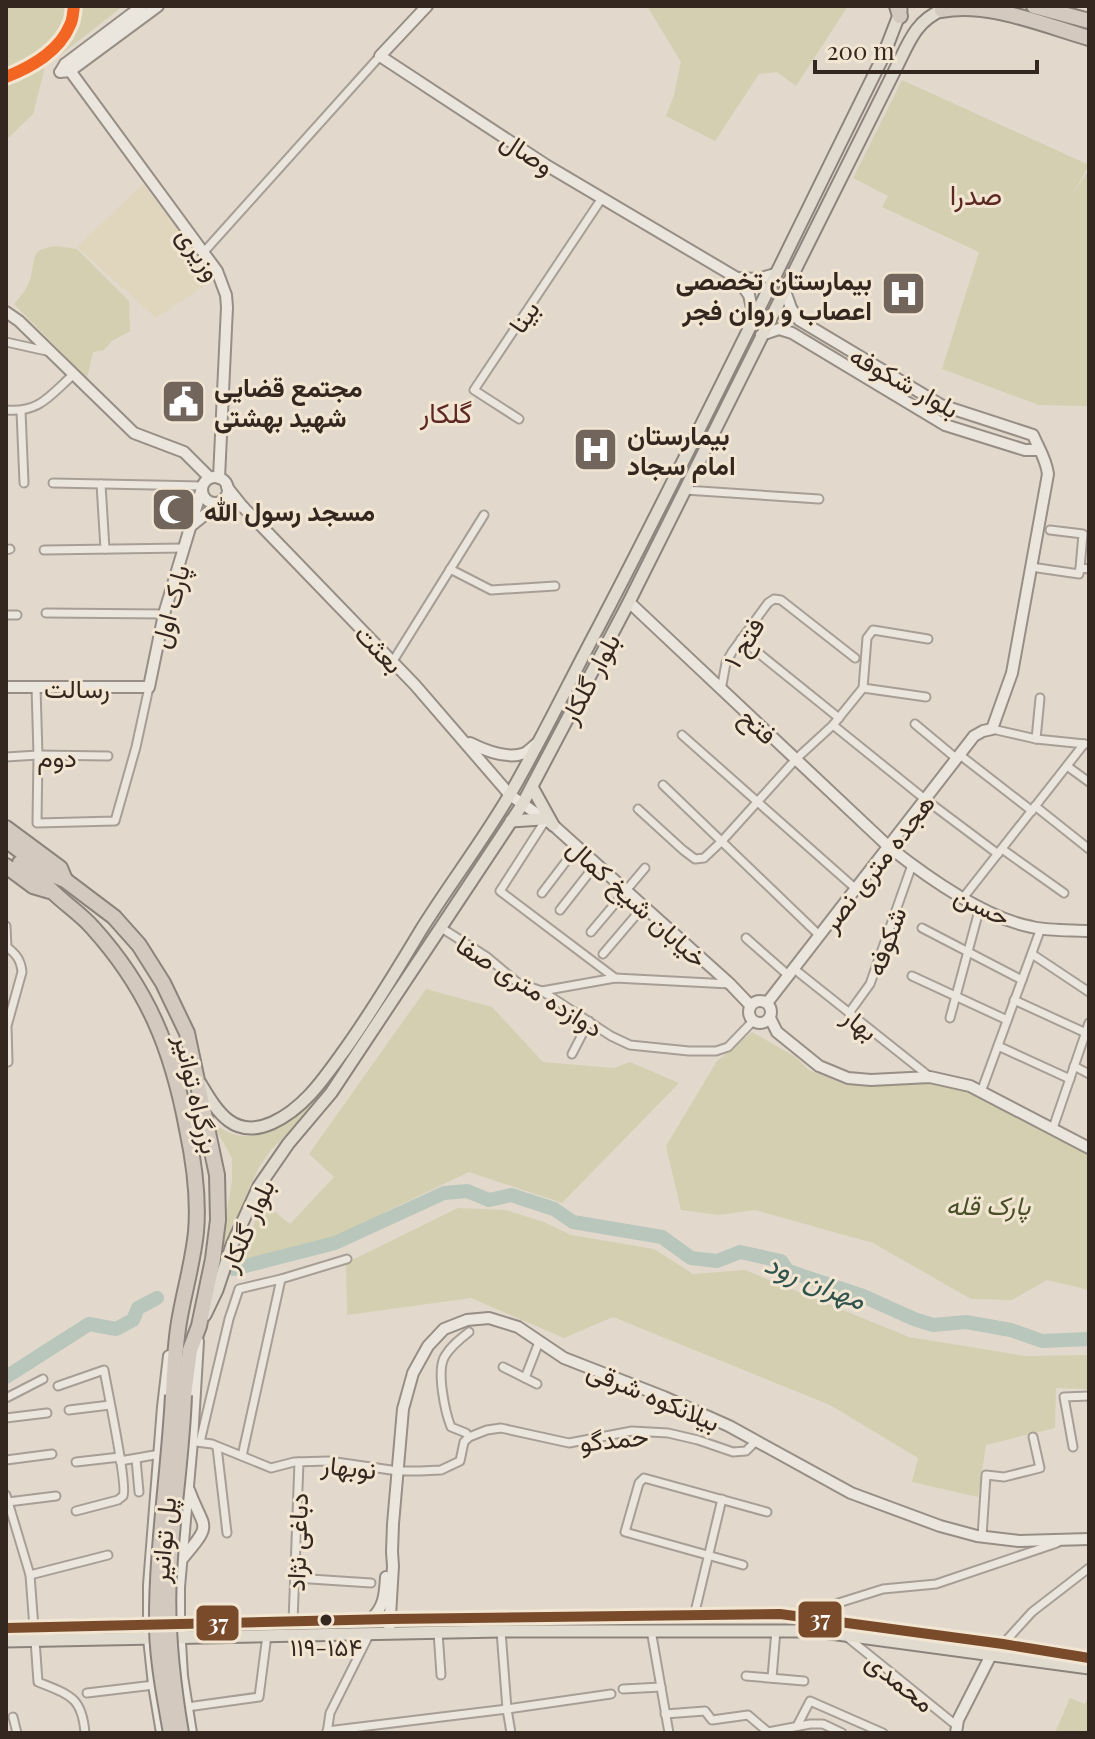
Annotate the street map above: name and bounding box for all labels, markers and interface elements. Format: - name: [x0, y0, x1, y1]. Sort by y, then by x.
- scale bar: [815, 24, 1037, 74]
- text: 200 m: [827, 34, 895, 66]
- street label: وصال: [495, 122, 561, 182]
- district label: صدرا: [950, 175, 1002, 213]
- street label: وزیری: [169, 219, 231, 287]
- place label: بیمارستان تخصصی اعصاب و روان فجر: [675, 262, 872, 327]
- hospital icon: بیمارستان تخصصی اعصاب و روان فجر: [879, 270, 927, 318]
- street label: بینا: [499, 293, 547, 339]
- street label: بلوار شکوفه: [844, 337, 966, 425]
- place label: مجتمع قضایی شهید بهشتی: [214, 369, 363, 434]
- public building icon: مجتمع قضایی شهید بهشتی: [159, 377, 207, 425]
- district label: گلکار: [419, 393, 472, 431]
- place label: بیمارستان امام سجاد: [627, 417, 736, 483]
- hospital icon: بیمارستان امام سجاد: [572, 425, 620, 473]
- mosque icon: مسجد رسول الله: [149, 486, 197, 534]
- place label: مسجد رسول الله: [204, 493, 375, 528]
- street label: پارک اول: [141, 560, 199, 652]
- street label: فتح ۱: [714, 610, 773, 675]
- street label: بعثت: [348, 616, 412, 680]
- street label: بلوار گلکار: [550, 627, 627, 730]
- street label: رسالت: [44, 670, 110, 705]
- street label: فتح: [731, 699, 785, 753]
- street label: دوم: [37, 739, 77, 775]
- street label: هجده متری نصر: [811, 786, 942, 939]
- street label: خیابان شیخ کمال: [559, 830, 716, 976]
- street label: حسن: [949, 877, 1017, 933]
- street label: شکوفه: [856, 902, 914, 980]
- street label: دوازده متری صفا: [450, 926, 610, 1044]
- street label: بهار: [835, 997, 886, 1048]
- street label: بزرگراه توانیر: [167, 1030, 229, 1157]
- street label: بلوار گلکار: [210, 1173, 282, 1278]
- park label: پارک قله: [946, 1187, 1031, 1224]
- water label: مهران رود: [760, 1243, 873, 1318]
- street label: بیلانکوه شرقی: [582, 1351, 726, 1439]
- street label: حمدگو: [578, 1417, 650, 1459]
- street label: نوبهار: [319, 1446, 378, 1486]
- street label: دباغی نژاد: [277, 1492, 315, 1592]
- street label: پل توانیر: [141, 1496, 185, 1586]
- line badge: 37: [797, 1600, 843, 1639]
- text: 37: [810, 1603, 830, 1633]
- line badge: 37: [195, 1604, 240, 1642]
- text: 37: [208, 1607, 228, 1637]
- marker: ۱۱۹-۱۵۴: [318, 1612, 334, 1628]
- place label: ۱۱۹-۱۵۴: [290, 1630, 362, 1662]
- street label: محمدی: [859, 1643, 943, 1719]

